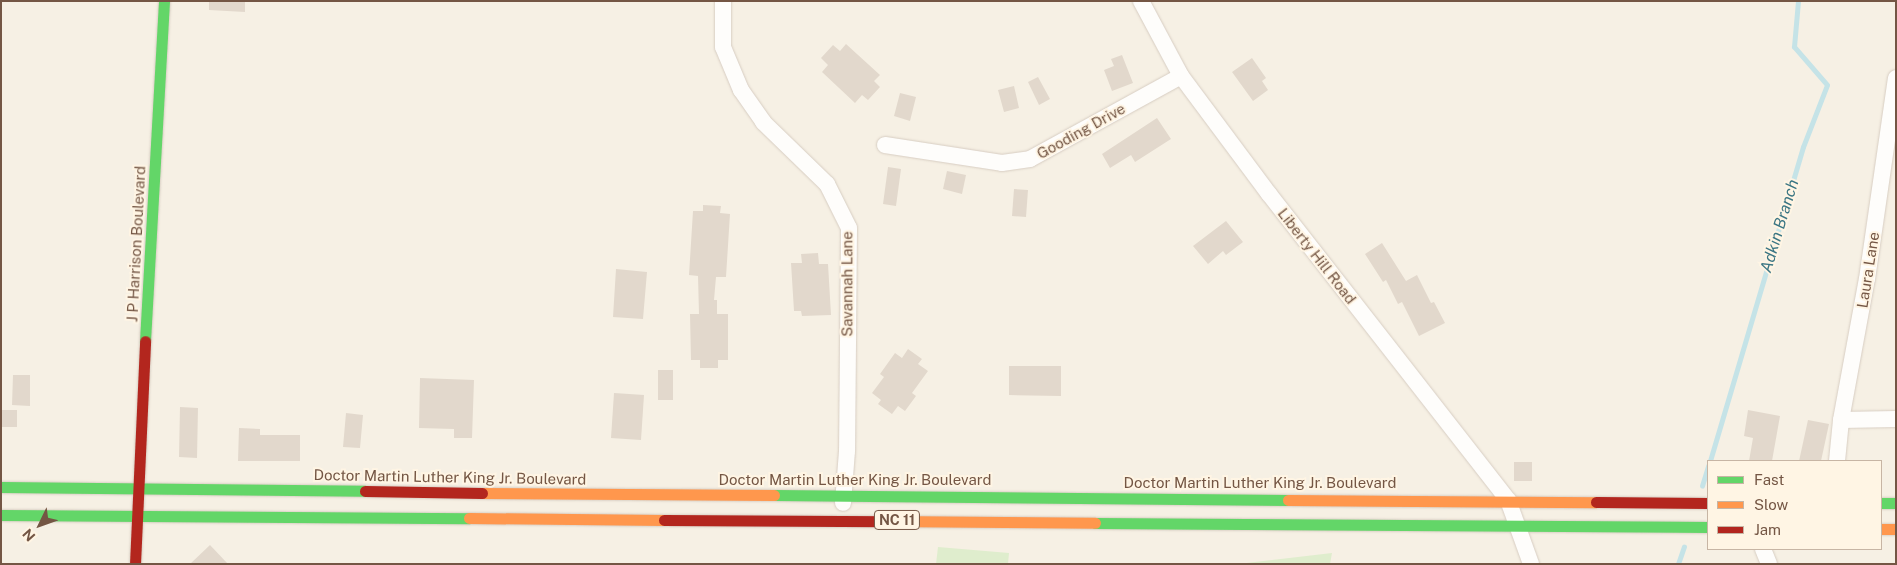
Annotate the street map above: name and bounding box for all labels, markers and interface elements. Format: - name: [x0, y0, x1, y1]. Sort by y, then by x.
- street label: Gooding Drive: [1034, 99, 1128, 163]
- street label: J P Harrison Boulevard: [123, 165, 149, 323]
- water label: Adkin Branch: [1757, 177, 1803, 275]
- street label: Liberty Hill Road: [1274, 205, 1360, 307]
- street label: Savannah Lane: [838, 231, 856, 337]
- street label: Laura Lane: [1853, 231, 1883, 309]
- legend: [1707, 460, 1882, 550]
- street label: Doctor Martin Luther King Jr. Boulevard: [313, 466, 587, 488]
- street label: Doctor Martin Luther King Jr. Boulevard: [719, 471, 991, 489]
- text: Fast: [1754, 471, 1784, 488]
- street label: Doctor Martin Luther King Jr. Boulevard: [1124, 474, 1396, 492]
- text: Slow: [1754, 496, 1788, 513]
- north arrow: [15, 500, 65, 550]
- road number: NC 11: [873, 508, 921, 532]
- text: Jam: [1754, 521, 1781, 538]
- text: N: [19, 526, 38, 544]

